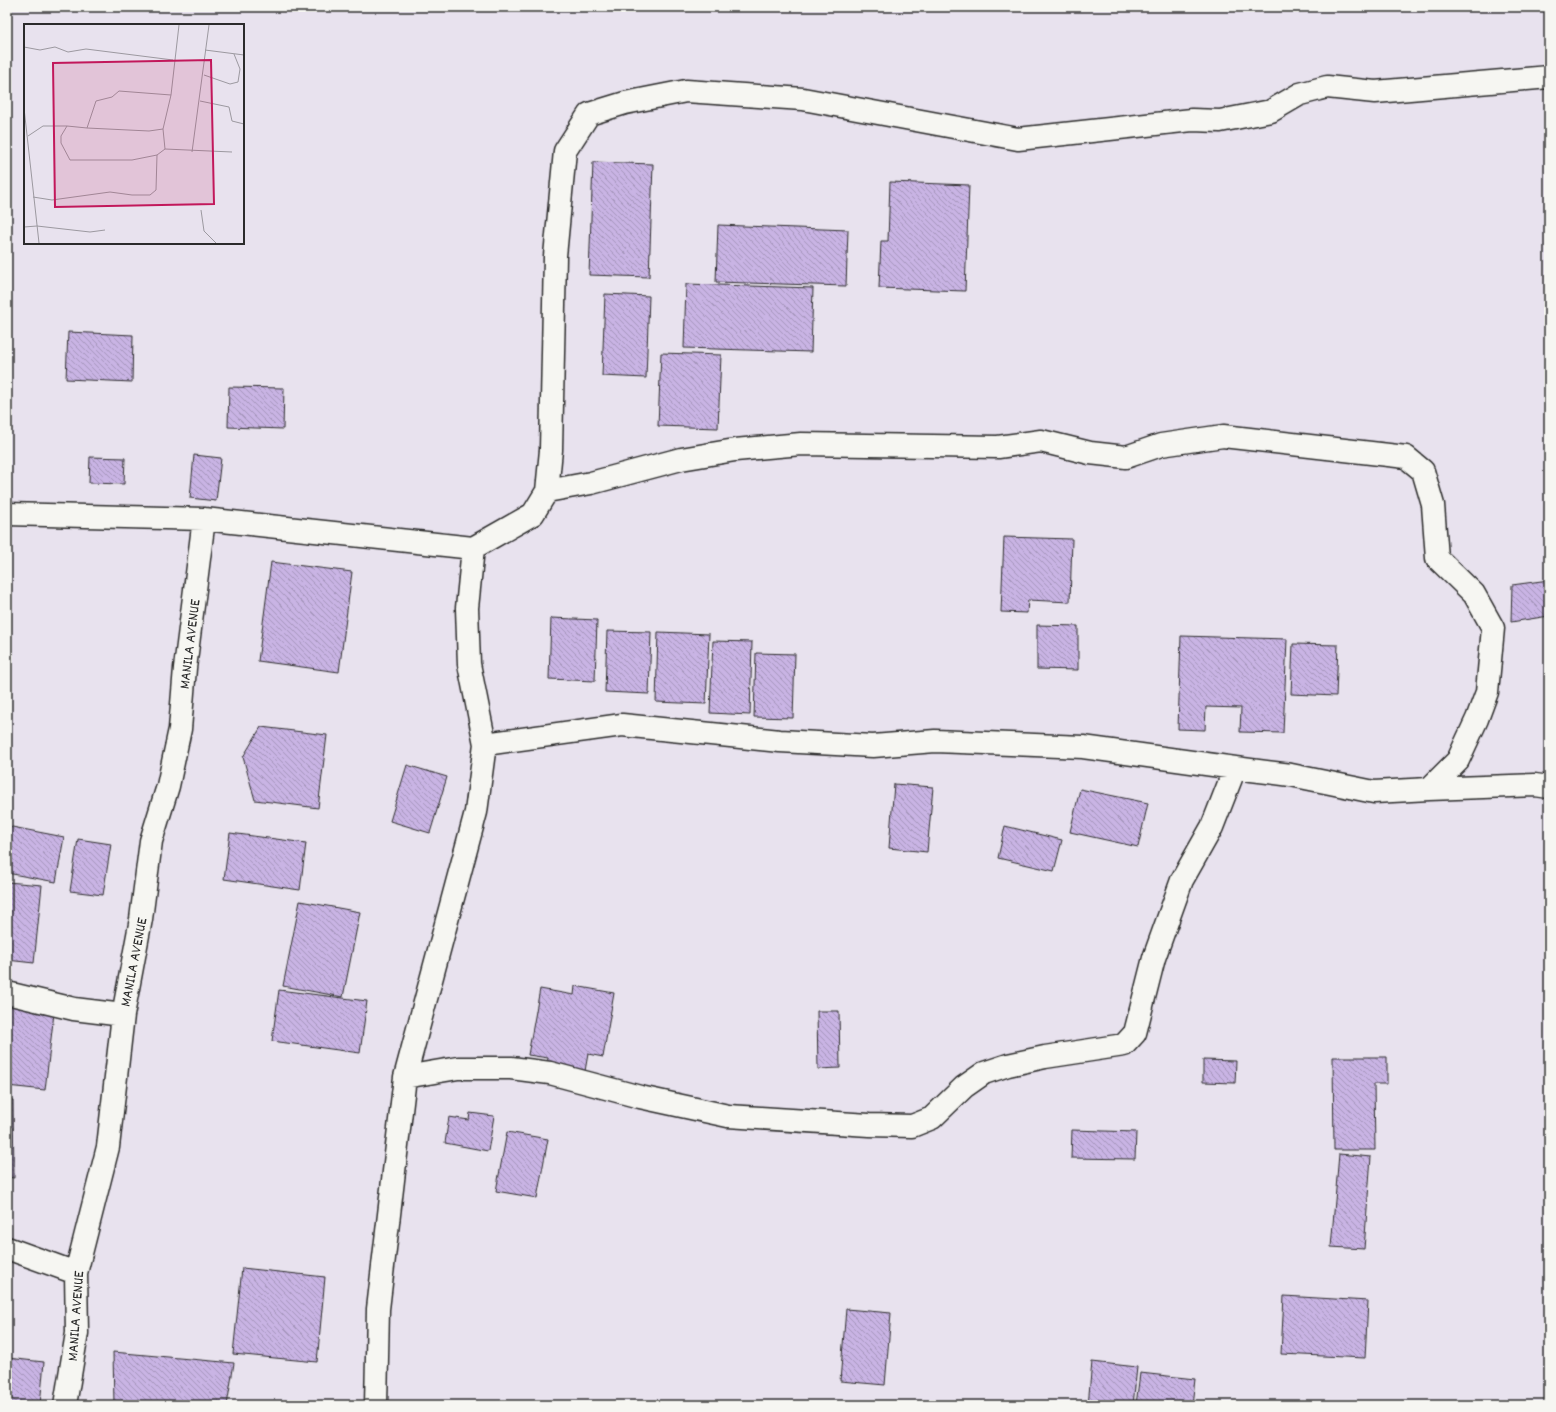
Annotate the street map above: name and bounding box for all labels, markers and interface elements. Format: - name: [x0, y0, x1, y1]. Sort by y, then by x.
- inset map: [24, 24, 244, 244]
- street label: MANILA AVENUE: [175, 598, 207, 690]
- street label: MANILA AVENUE: [116, 916, 154, 1009]
- street label: MANILA AVENUE: [63, 1270, 91, 1362]

